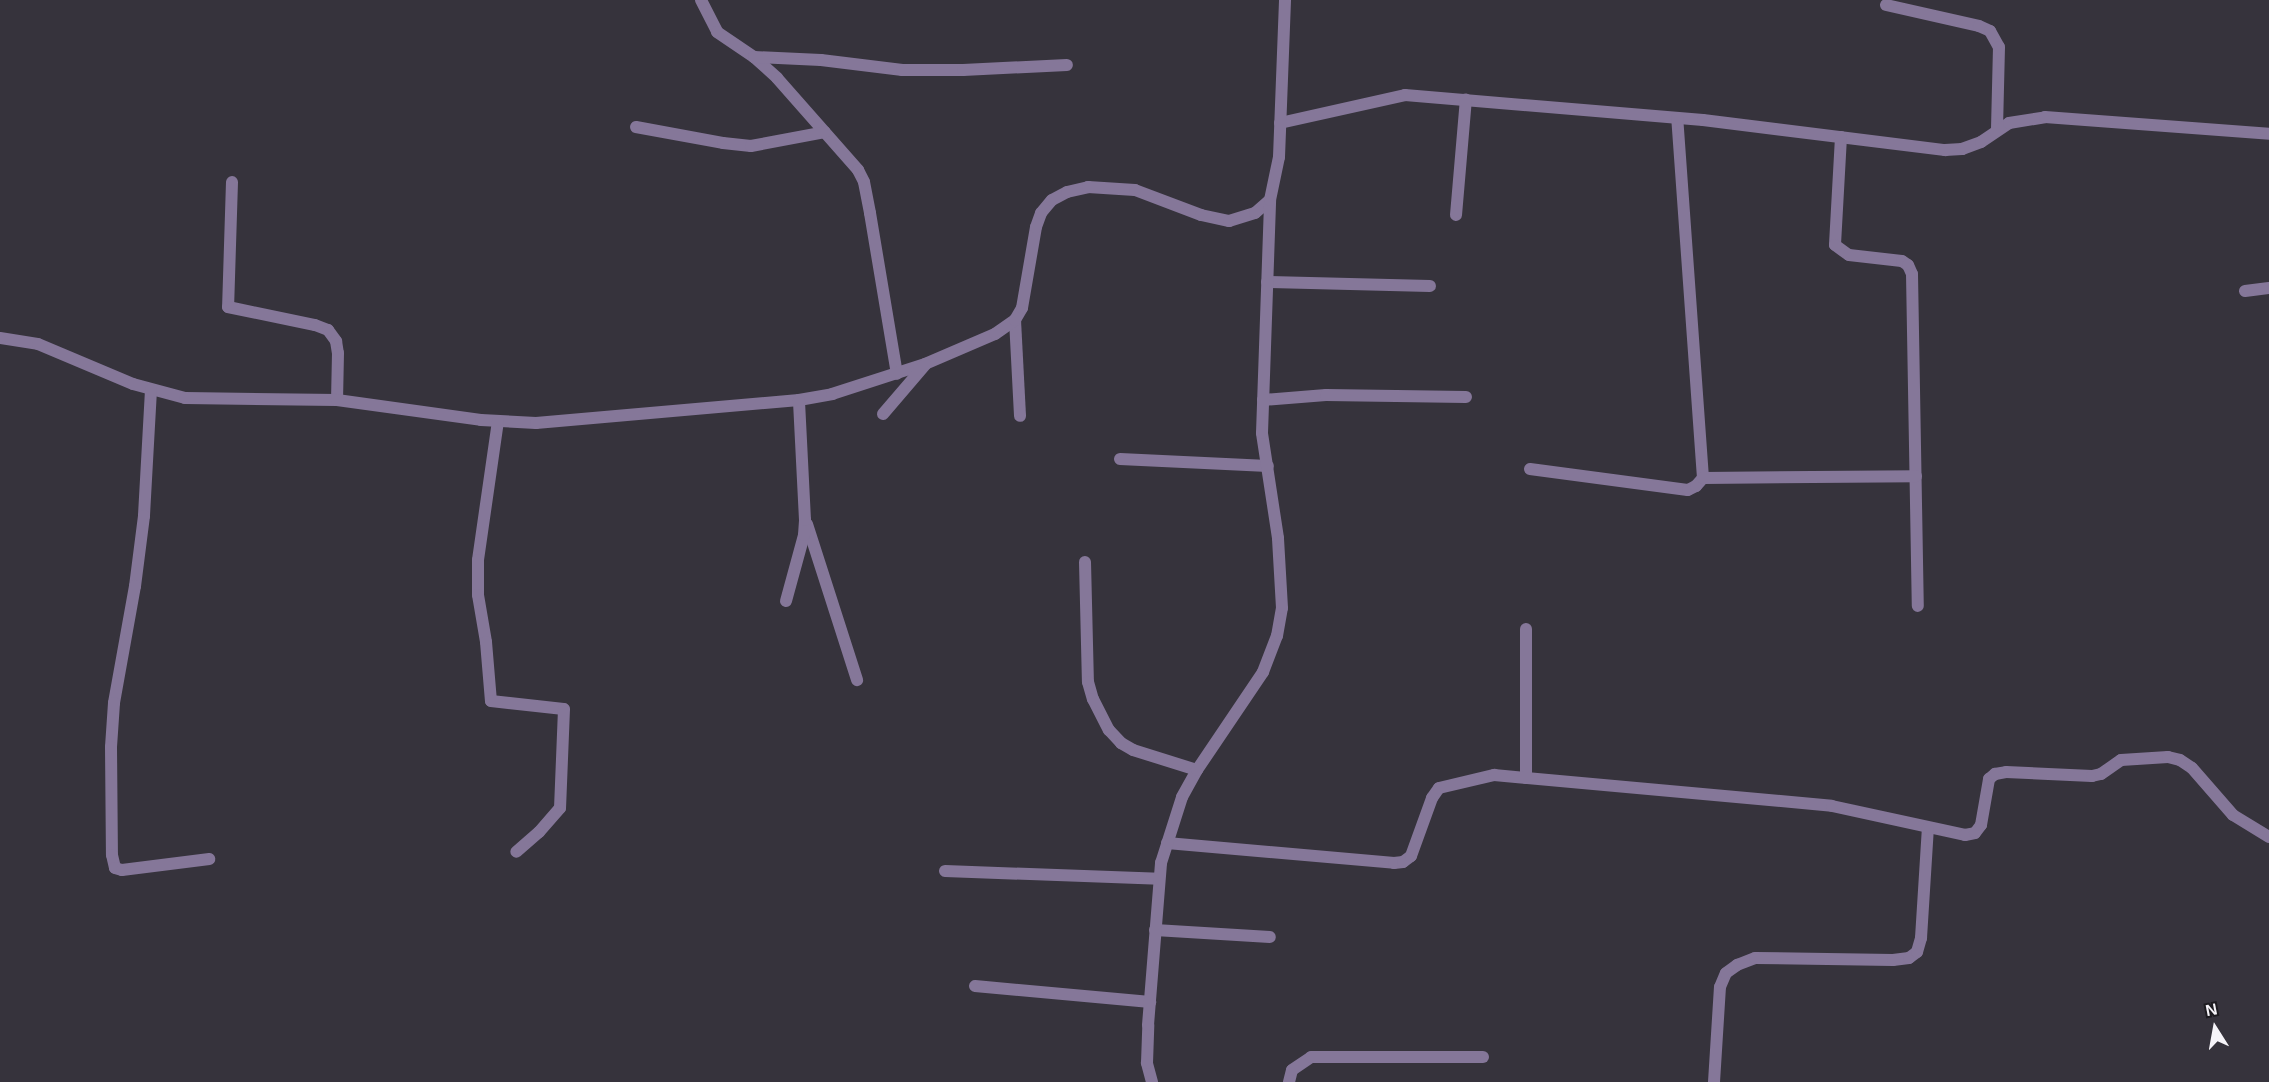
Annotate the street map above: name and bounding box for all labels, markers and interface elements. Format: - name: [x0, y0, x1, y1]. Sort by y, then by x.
- north arrow: [2185, 998, 2245, 1058]
- text: N: [2204, 1000, 2219, 1019]

